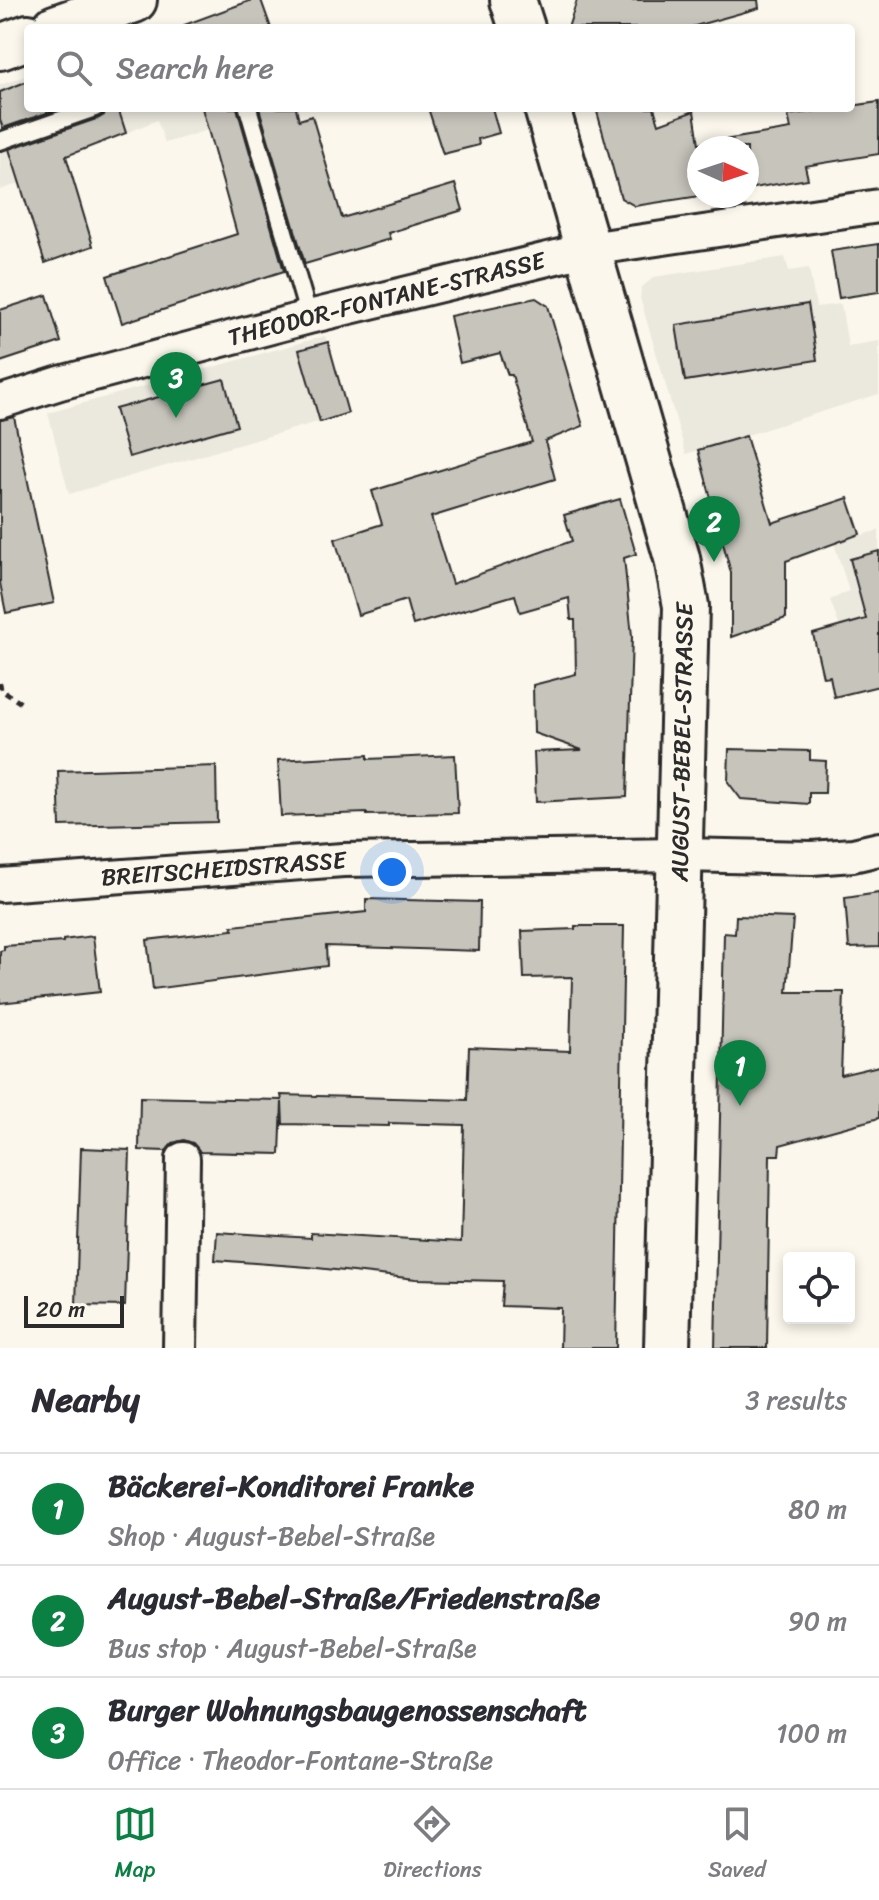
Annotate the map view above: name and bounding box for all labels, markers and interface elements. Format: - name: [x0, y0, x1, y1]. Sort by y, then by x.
- search box: [24, 24, 855, 112]
- text: Search here: [116, 41, 274, 95]
- icon: search: [52, 46, 96, 90]
- north arrow: [687, 136, 759, 208]
- street label: THEODOR-FONTANE-STRASSE: [223, 239, 551, 359]
- pin: 3: [150, 352, 202, 418]
- pin: 2: [688, 496, 740, 562]
- street label: AUGUST-BEBEL-STRASSE: [659, 600, 705, 883]
- street label: BREITSCHEIDSTRASSE: [100, 839, 349, 899]
- your location: [372, 852, 412, 892]
- pin: 1: [714, 1040, 766, 1106]
- map controls: [783, 1252, 855, 1324]
- button: locate: [783, 1252, 855, 1324]
- text: 20 m: [36, 1290, 85, 1329]
- scale bar: [24, 1292, 124, 1328]
- text: Nearby: [32, 1370, 140, 1430]
- text: 3 results: [745, 1377, 847, 1423]
- text: Bäckerei-Konditorei Franke: [108, 1459, 474, 1513]
- text: 1: [52, 1486, 64, 1532]
- text: 80 m: [788, 1486, 847, 1532]
- text: Shop · August-Bebel-Straße: [108, 1513, 435, 1559]
- text: August-Bebel-Straße/Friedenstraße: [108, 1571, 600, 1625]
- text: 2: [50, 1598, 66, 1644]
- text: 90 m: [788, 1598, 847, 1644]
- text: Bus stop · August-Bebel-Straße: [108, 1625, 477, 1671]
- text: Burger Wohnungsbaugenossenschaft: [108, 1683, 586, 1737]
- text: 3: [51, 1710, 65, 1756]
- text: 100 m: [776, 1710, 847, 1756]
- text: Office · Theodor-Fontane-Straße: [108, 1737, 493, 1783]
- tab: Map: [113, 1802, 157, 1889]
- tab: Directions: [383, 1802, 482, 1889]
- tab: Saved: [708, 1802, 766, 1889]

